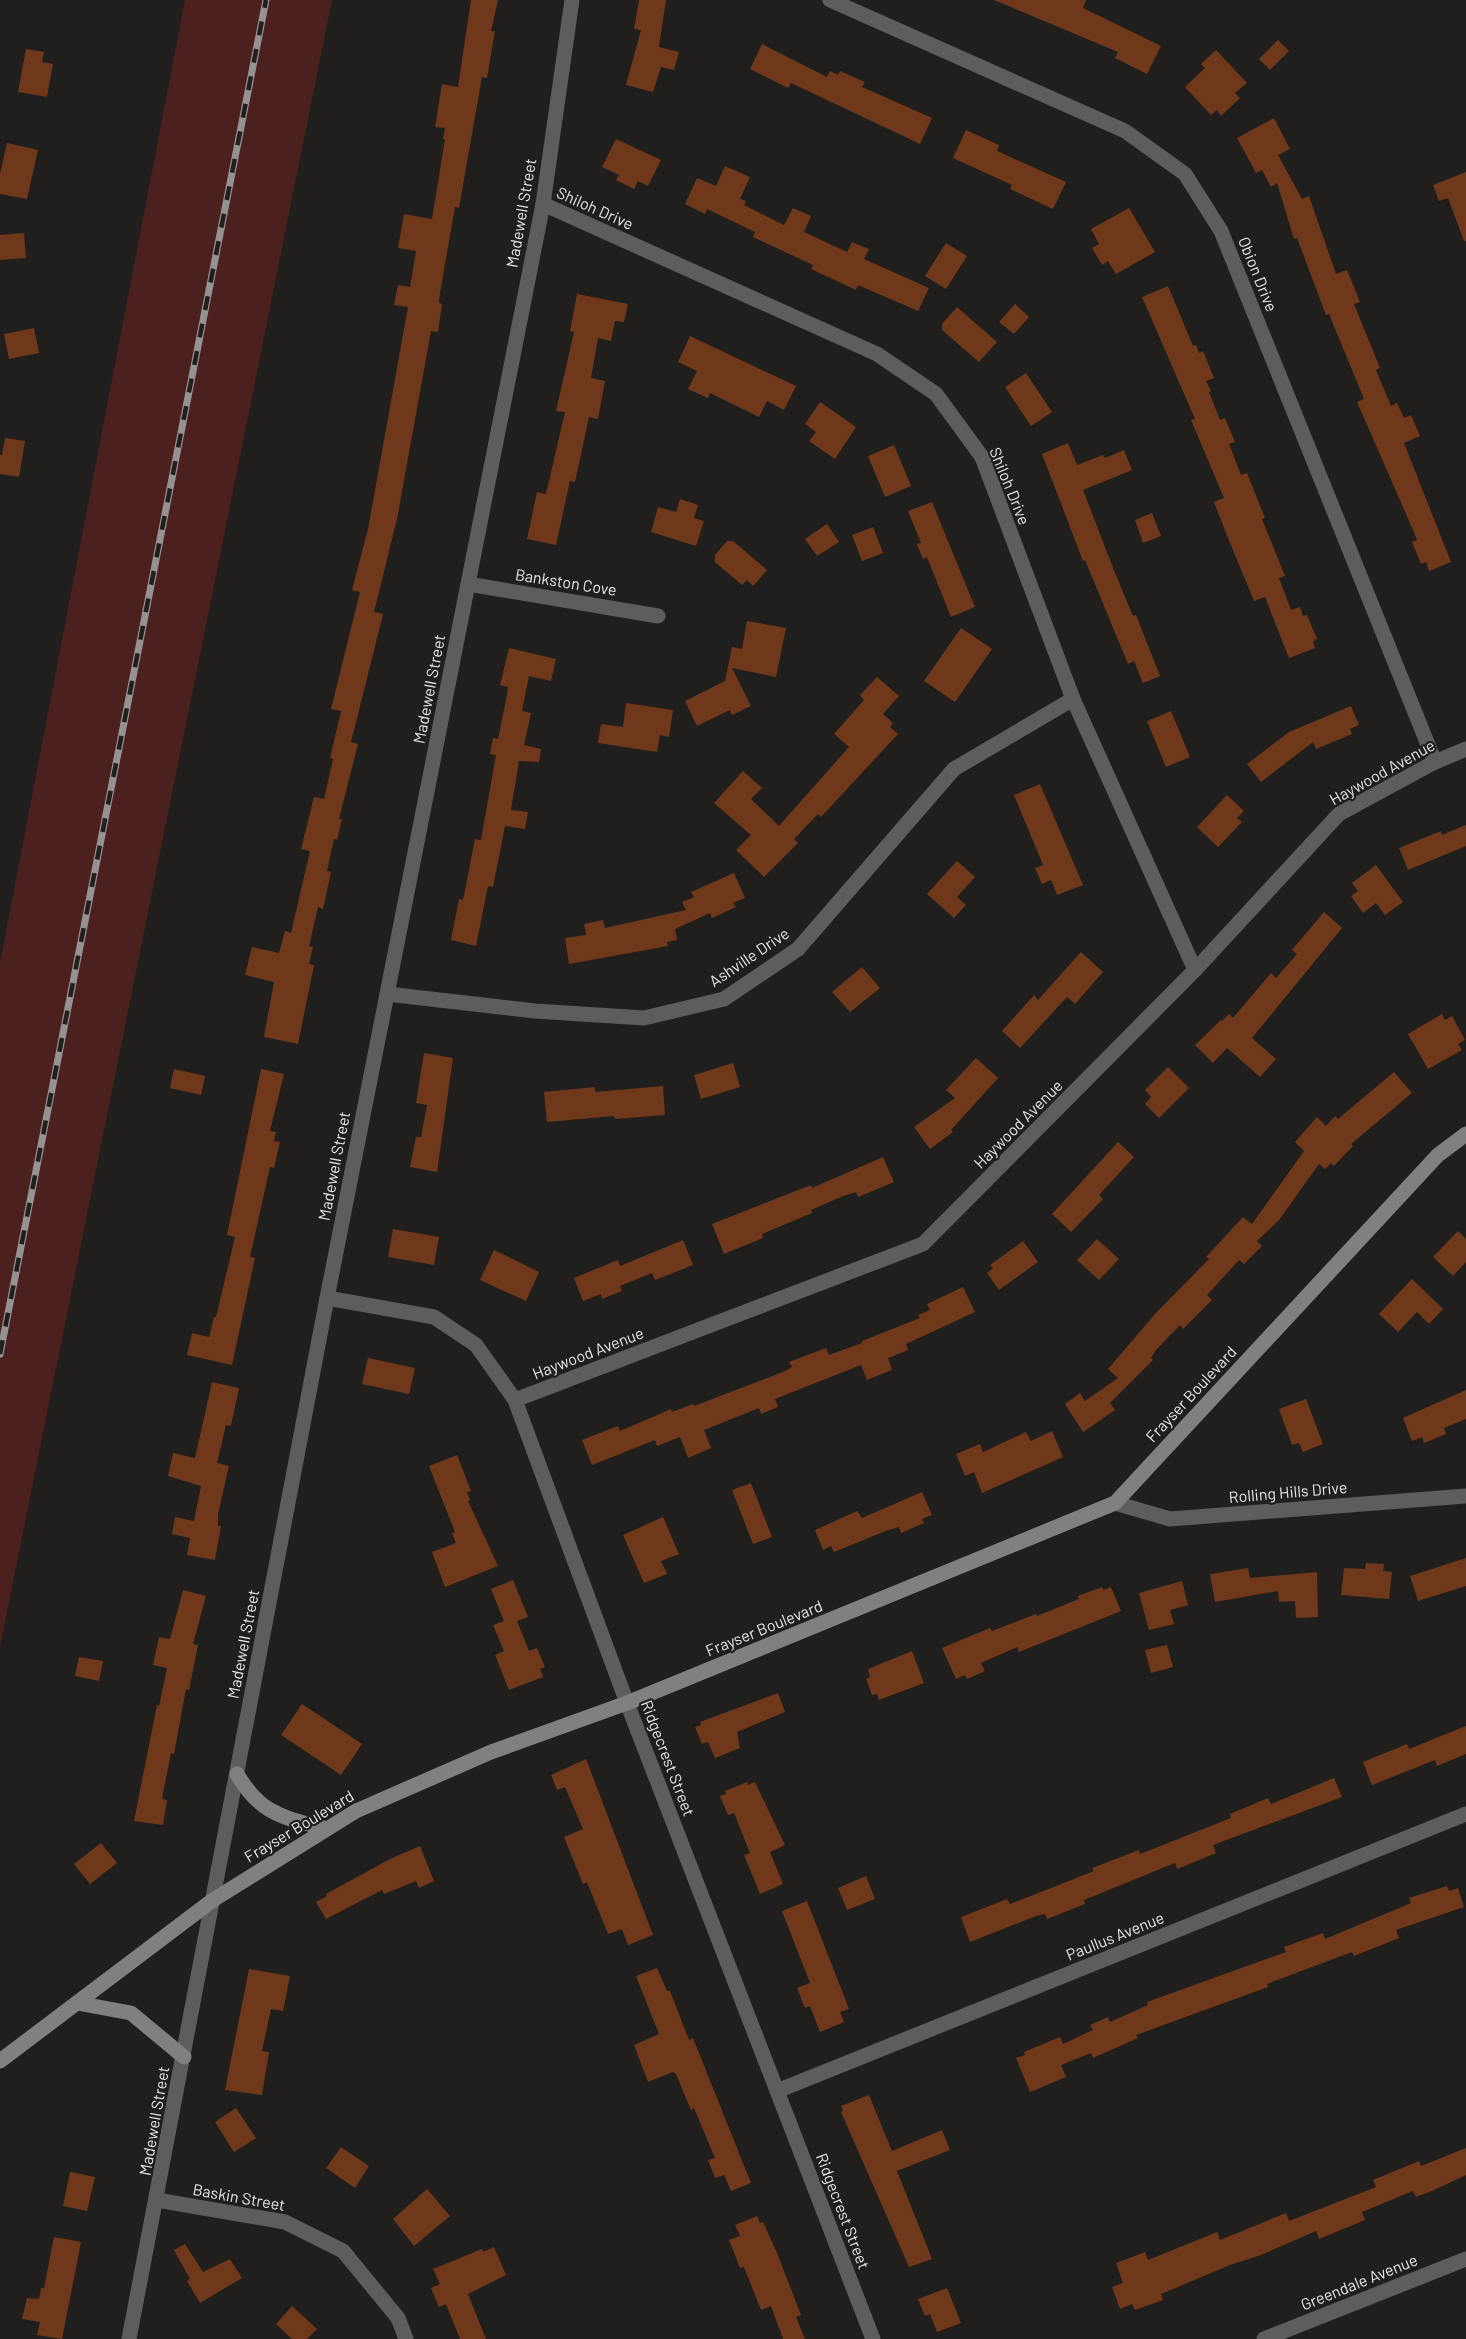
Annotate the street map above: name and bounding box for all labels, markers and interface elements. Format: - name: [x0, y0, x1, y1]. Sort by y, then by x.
- street label: Madewell Street: [502, 157, 539, 269]
- street label: Shiloh Drive: [554, 182, 636, 233]
- street label: Obion Drive: [1235, 234, 1282, 314]
- street label: Shiloh Drive: [986, 444, 1035, 527]
- street label: Bankston Cove: [514, 564, 618, 599]
- street label: Madewell Street: [409, 633, 448, 745]
- street label: Haywood Avenue: [1326, 735, 1438, 808]
- street label: Ashville Drive: [705, 923, 792, 990]
- street label: Haywood Avenue: [969, 1075, 1066, 1172]
- street label: Madewell Street: [314, 1110, 353, 1222]
- street label: Haywood Avenue: [530, 1323, 646, 1382]
- street label: Frayser Boulevard: [1141, 1342, 1240, 1446]
- street label: Rolling Hills Drive: [1228, 1477, 1348, 1506]
- street label: Madewell Street: [223, 1588, 262, 1700]
- street label: Frayser Boulevard: [703, 1595, 825, 1660]
- street label: Ridgecrest Street: [638, 1697, 699, 1818]
- street label: Frayser Boulevard: [241, 1785, 357, 1866]
- street label: Paullus Avenue: [1063, 1907, 1167, 1964]
- street label: Madewell Street: [135, 2065, 172, 2177]
- street label: Ridgecrest Street: [813, 2150, 874, 2271]
- street label: Baskin Street: [191, 2179, 287, 2214]
- street label: Greendale Avenue: [1298, 2249, 1420, 2314]

